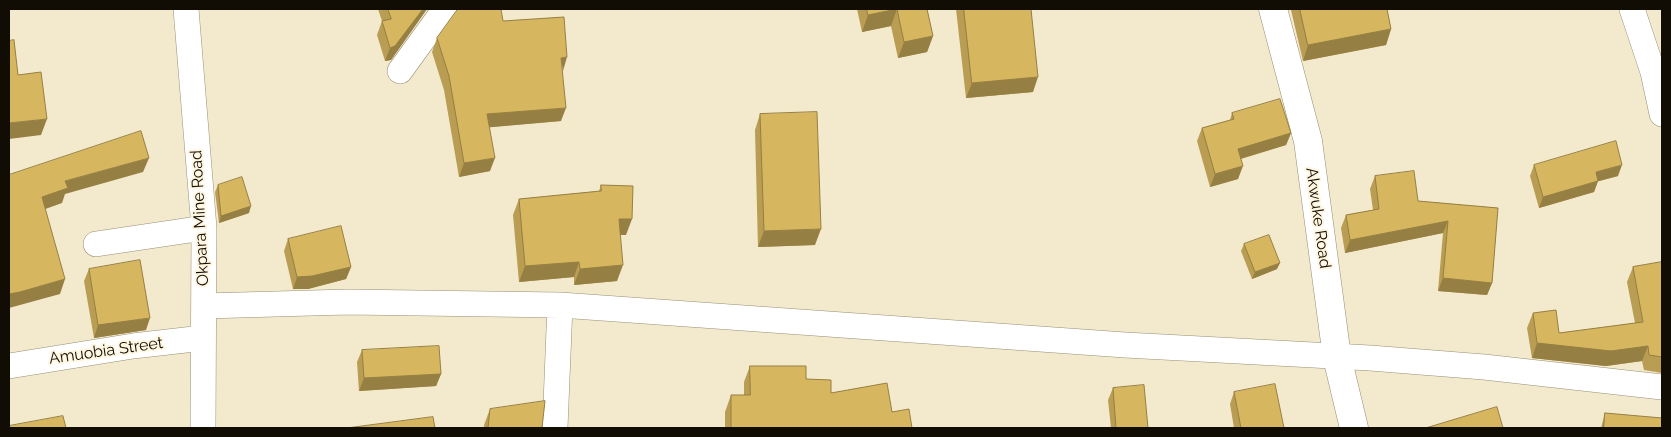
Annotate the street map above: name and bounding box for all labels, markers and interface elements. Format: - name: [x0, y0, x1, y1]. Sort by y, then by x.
- street label: Okpara Mine Road: [187, 150, 213, 286]
- street label: Akwuke Road: [1301, 166, 1335, 270]
- street label: Amuobia Street: [48, 333, 164, 369]

